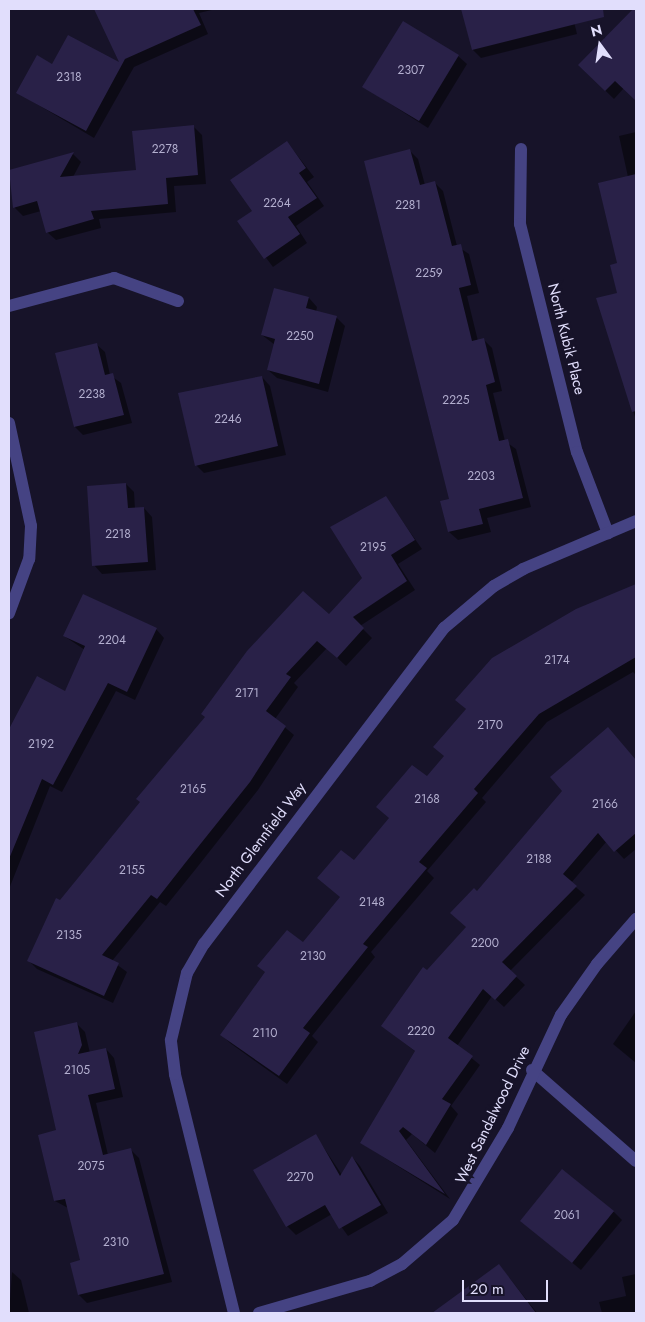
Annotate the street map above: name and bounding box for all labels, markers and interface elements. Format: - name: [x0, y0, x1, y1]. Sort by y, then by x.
- text: N: [589, 19, 604, 41]
- north arrow: [575, 20, 625, 70]
- house number: 2307: [398, 64, 424, 78]
- house number: 2318: [56, 71, 82, 85]
- house number: 2278: [152, 143, 178, 157]
- house number: 2264: [263, 197, 291, 211]
- house number: 2281: [395, 199, 421, 213]
- house number: 2259: [415, 267, 443, 281]
- street label: North Kubik Place: [543, 281, 589, 397]
- house number: 2250: [286, 330, 314, 344]
- house number: 2238: [79, 388, 105, 402]
- house number: 2225: [442, 394, 470, 408]
- house number: 2246: [214, 413, 242, 427]
- house number: 2203: [467, 470, 495, 484]
- house number: 2218: [105, 528, 131, 542]
- house number: 2195: [360, 541, 386, 555]
- house number: 2204: [98, 634, 126, 648]
- house number: 2174: [544, 654, 570, 668]
- house number: 2171: [235, 687, 259, 701]
- house number: 2170: [477, 719, 503, 733]
- house number: 2192: [28, 738, 54, 752]
- street label: North Glennfield Way: [212, 779, 310, 901]
- house number: 2165: [180, 783, 206, 797]
- house number: 2168: [414, 793, 440, 807]
- house number: 2166: [592, 798, 618, 812]
- house number: 2188: [526, 853, 552, 867]
- house number: 2155: [119, 864, 145, 878]
- house number: 2148: [359, 896, 385, 910]
- house number: 2135: [56, 929, 82, 943]
- house number: 2200: [471, 937, 499, 951]
- house number: 2130: [300, 950, 326, 964]
- house number: 2220: [407, 1025, 435, 1039]
- house number: 2110: [253, 1027, 277, 1041]
- street label: West Sandalwood Drive: [452, 1043, 534, 1187]
- house number: 2105: [64, 1064, 90, 1078]
- house number: 2075: [77, 1160, 105, 1174]
- house number: 2270: [286, 1171, 314, 1185]
- house number: 2061: [554, 1209, 580, 1223]
- house number: 2310: [103, 1236, 129, 1250]
- scale bar: [465, 1270, 551, 1302]
- text: 20 m: [470, 1278, 504, 1300]

